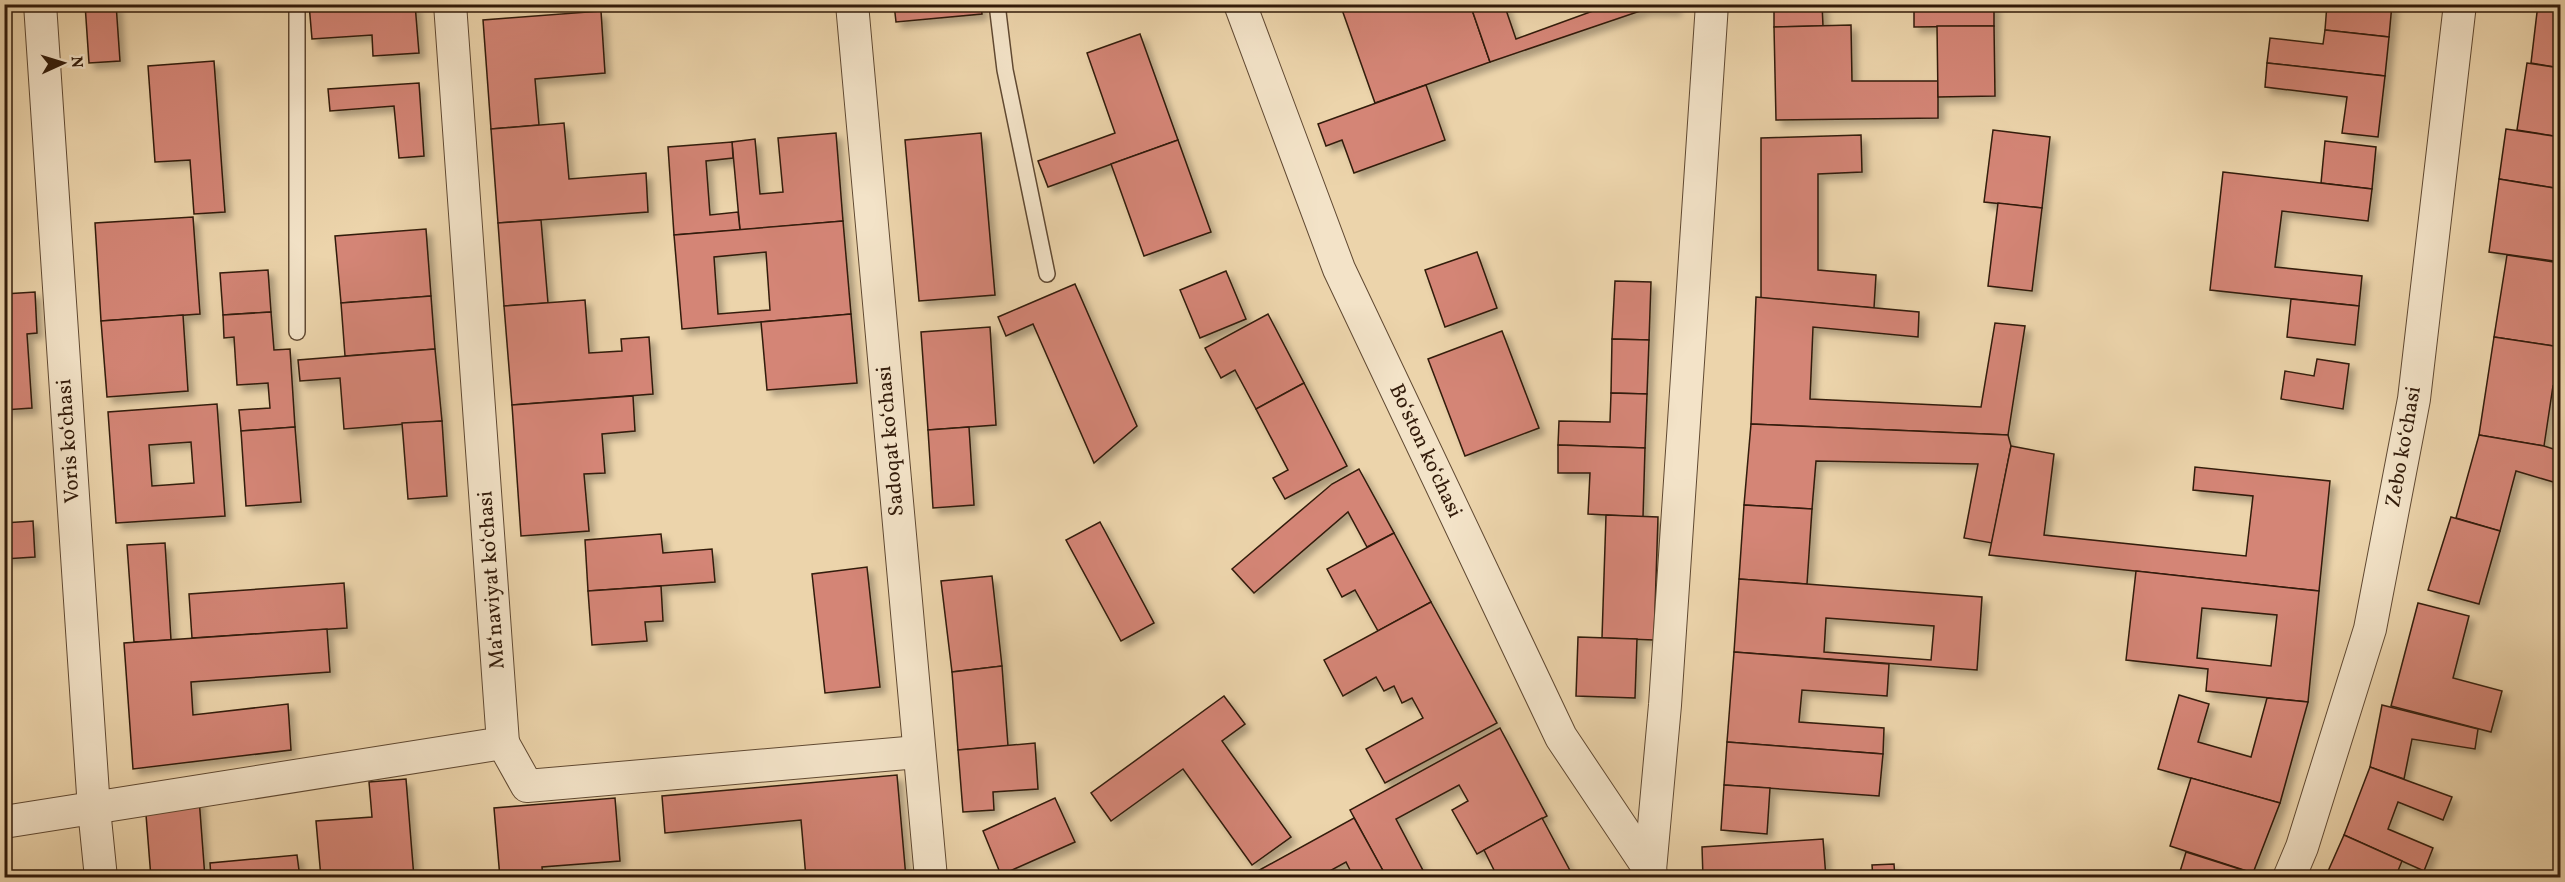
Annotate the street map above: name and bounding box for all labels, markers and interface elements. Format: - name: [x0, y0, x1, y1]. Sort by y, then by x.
- north arrow: [33, 33, 93, 93]
- text: N: [65, 56, 87, 69]
- street label: Sadoqat koʻchasi: [870, 365, 912, 517]
- street label: Voris koʻchasi: [50, 378, 88, 504]
- street label: Boʻston koʻchasi: [1381, 379, 1469, 523]
- street label: Zebo koʻchasi: [2379, 384, 2429, 510]
- street label: Maʻnaviyat koʻchasi: [471, 490, 513, 670]

